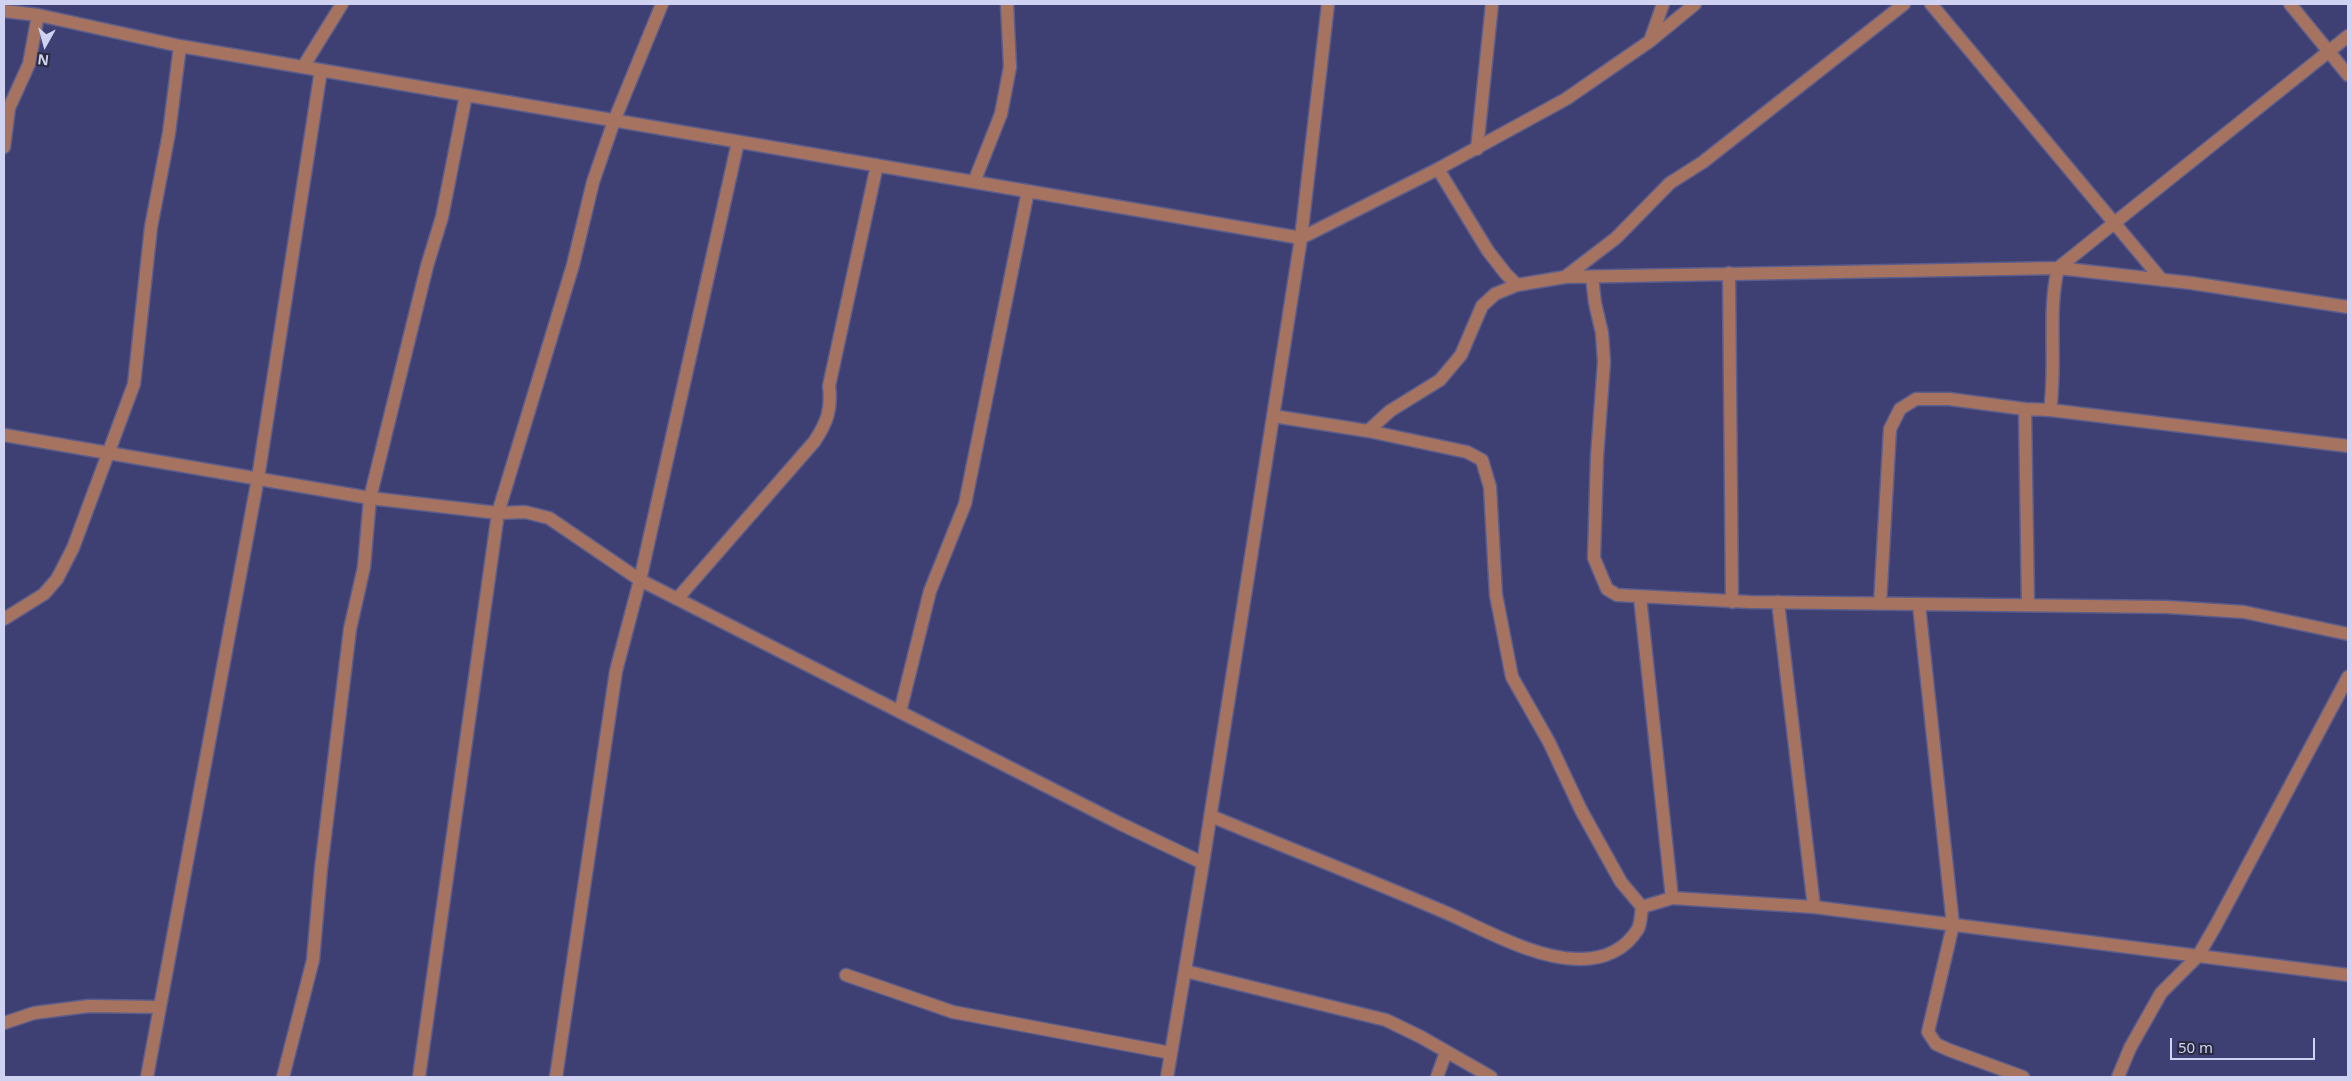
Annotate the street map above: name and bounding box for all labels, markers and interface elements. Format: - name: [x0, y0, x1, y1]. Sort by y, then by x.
- north arrow: [20, 20, 70, 70]
- text: N: [36, 50, 50, 71]
- scale bar: [2172, 1028, 2317, 1060]
- text: 50 m: [2178, 1037, 2213, 1057]

